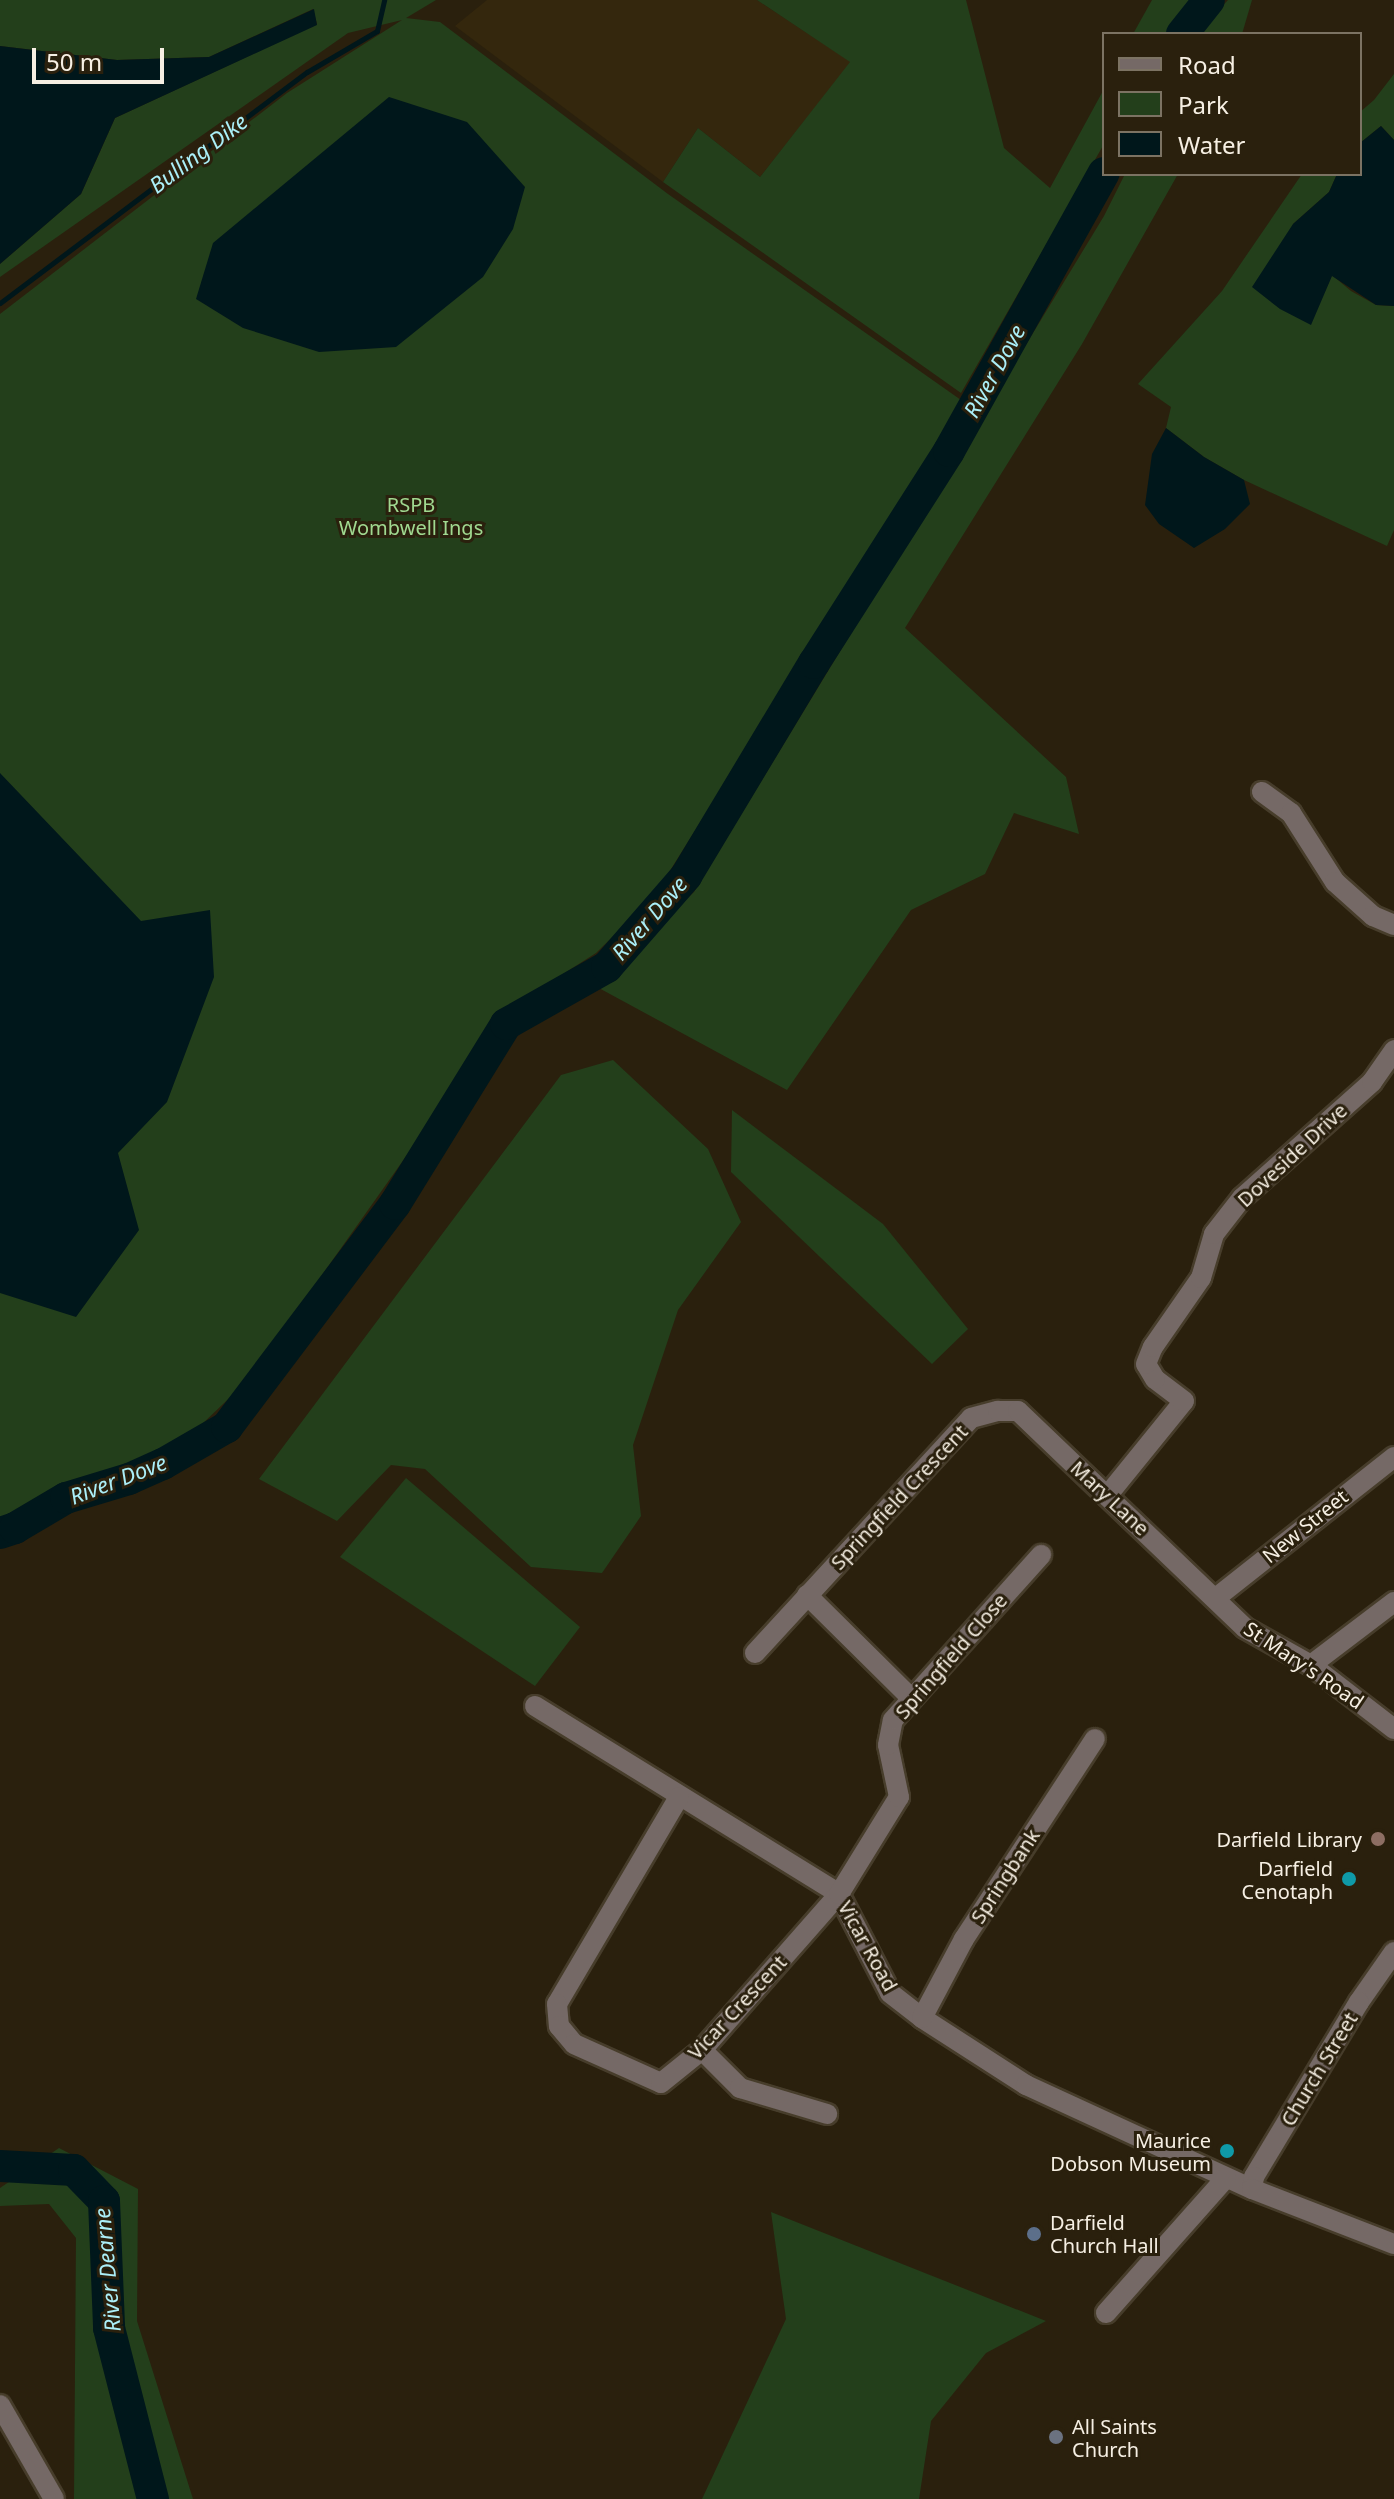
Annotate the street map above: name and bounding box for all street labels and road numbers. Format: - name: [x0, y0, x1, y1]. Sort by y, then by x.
- street label: Doveside Drive: [1232, 1098, 1352, 1212]
- street label: Springfield Crescent: [826, 1420, 972, 1574]
- street label: Mary Lane: [1066, 1456, 1154, 1540]
- street label: New Street: [1257, 1484, 1353, 1568]
- street label: Springfield Close: [890, 1588, 1012, 1724]
- street label: St Mary's Road: [1240, 1616, 1368, 1714]
- street label: Springbank: [966, 1824, 1044, 1928]
- street label: Vicar Road: [833, 1897, 903, 1995]
- street label: Vicar Crescent: [683, 1950, 791, 2064]
- street label: Church Street: [1276, 2008, 1362, 2130]

